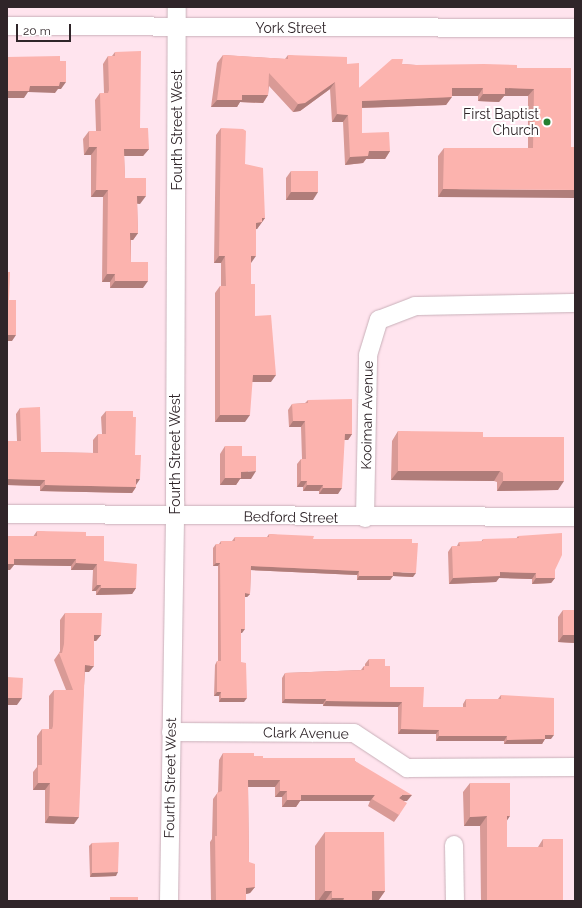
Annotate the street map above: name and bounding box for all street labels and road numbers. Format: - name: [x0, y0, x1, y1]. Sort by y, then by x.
- street label: York Street: [256, 20, 326, 36]
- street label: Fourth Street West: [169, 69, 185, 191]
- street label: Kooiman Avenue: [358, 360, 376, 470]
- street label: Fourth Street West: [167, 393, 183, 515]
- street label: Bedford Street: [243, 508, 339, 526]
- street label: Fourth Street West: [161, 717, 179, 839]
- street label: Clark Avenue: [263, 724, 349, 742]

